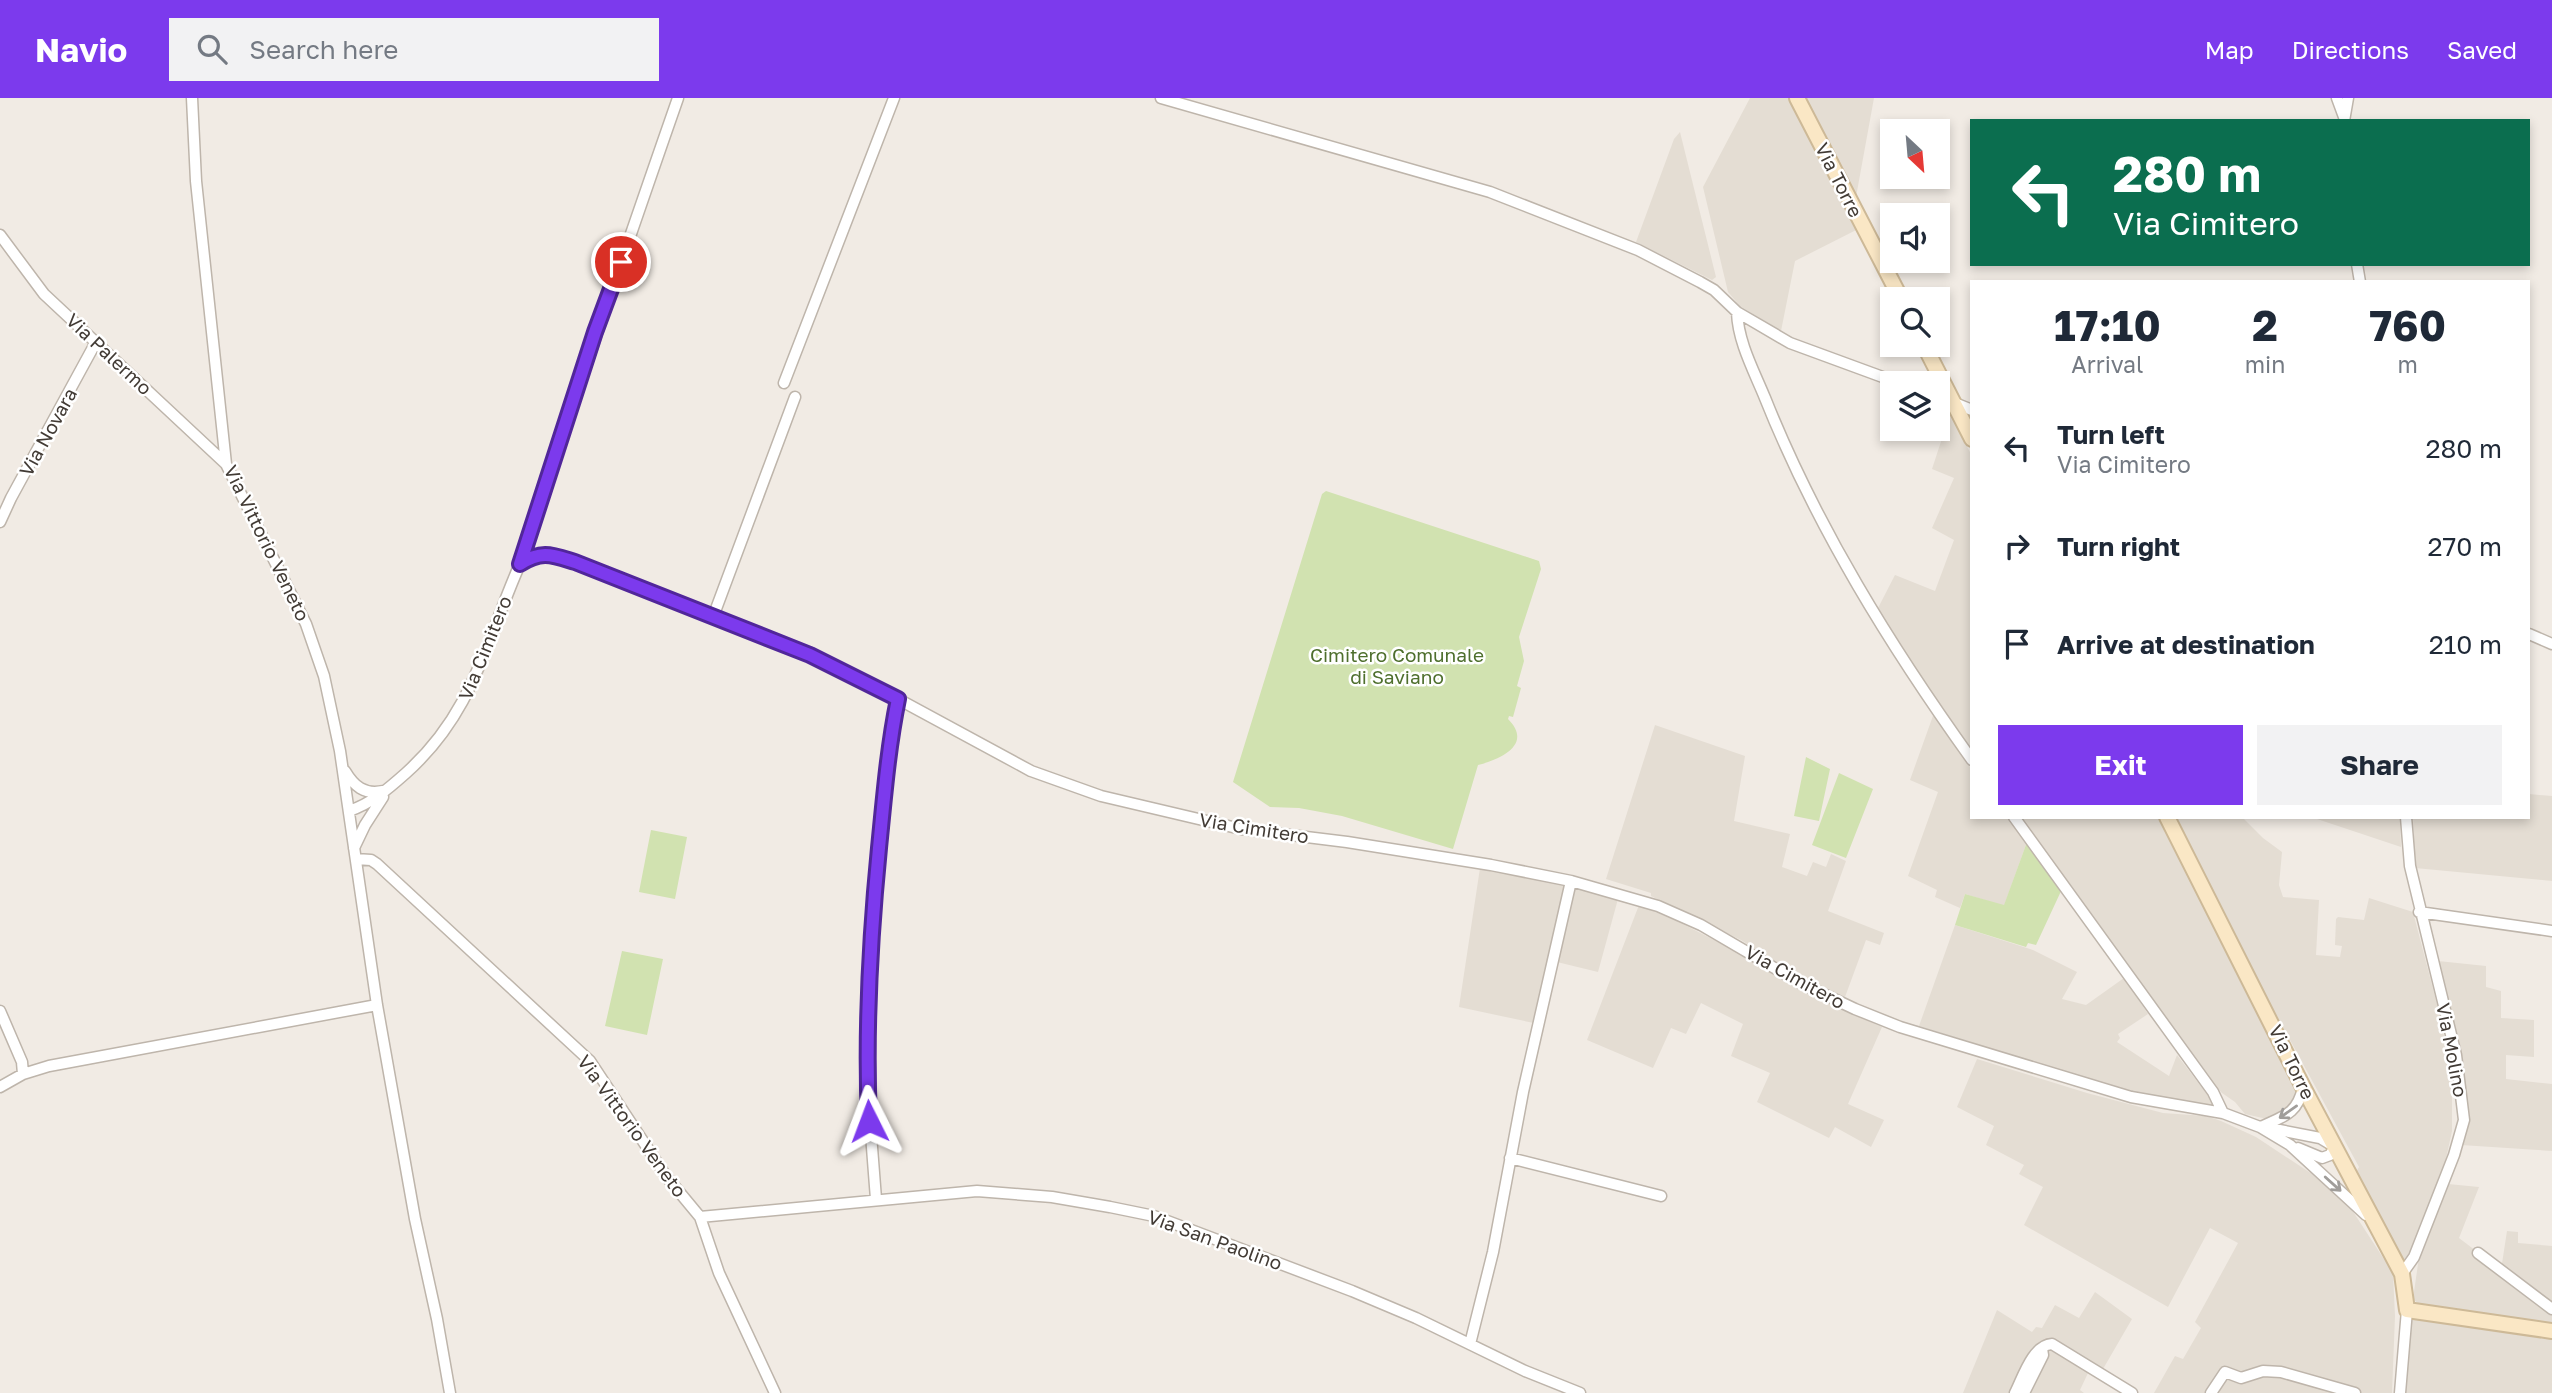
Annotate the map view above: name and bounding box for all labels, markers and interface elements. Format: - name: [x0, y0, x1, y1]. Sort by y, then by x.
- search box: [169, 18, 659, 81]
- text: Navio: [35, 30, 127, 69]
- icon: search: [193, 30, 231, 68]
- text: Search here: [249, 34, 398, 65]
- text: Map: [2205, 35, 2254, 64]
- text: Directions: [2292, 35, 2409, 64]
- text: Saved: [2447, 35, 2517, 64]
- north arrow: [1880, 119, 1950, 189]
- map controls: [1880, 119, 1950, 441]
- street label: Via Torre: [1811, 139, 1868, 221]
- text: 280 m: [2113, 144, 2261, 203]
- icon: left: [1998, 147, 2089, 238]
- button: sound: [1880, 203, 1950, 273]
- text: Via Cimitero: [2113, 204, 2299, 242]
- pin: [591, 232, 651, 292]
- icon: arrive: [602, 243, 640, 281]
- button: search: [1880, 287, 1950, 357]
- text: 17:10: [2054, 300, 2161, 350]
- text: 2: [2252, 300, 2278, 350]
- text: 760: [2369, 300, 2446, 350]
- street label: Via Palermo: [62, 308, 157, 399]
- text: Arrival: [2071, 350, 2143, 378]
- text: min: [2245, 350, 2285, 378]
- text: m: [2397, 350, 2418, 378]
- button: layers: [1880, 371, 1950, 441]
- street label: Via Novara: [14, 384, 81, 480]
- text: Turn left: [2057, 419, 2165, 450]
- icon: left: [1998, 429, 2036, 467]
- text: 280 m: [2425, 433, 2502, 464]
- text: Via Cimitero: [2057, 450, 2191, 478]
- street label: Via Vittorio Veneto: [220, 461, 315, 624]
- icon: right: [1998, 527, 2036, 565]
- text: Turn right: [2057, 531, 2180, 562]
- text: 270 m: [2428, 531, 2502, 562]
- street label: Via Cimitero: [453, 592, 516, 703]
- icon: arrive: [1998, 625, 2036, 663]
- text: Arrive at destination: [2057, 629, 2315, 660]
- text: 210 m: [2429, 629, 2502, 660]
- park label: Cimitero Comunale di Saviano: [1310, 643, 1484, 688]
- button: Exit: [1998, 725, 2243, 805]
- button: Share: [2257, 725, 2502, 805]
- street label: Via Cimitero: [1198, 808, 1310, 848]
- street label: Via Cimitero: [1741, 940, 1849, 1013]
- street label: Via Molino: [2432, 1001, 2473, 1099]
- street label: Via Torre: [2264, 1021, 2320, 1103]
- street label: Via Vittorio Veneto: [573, 1050, 692, 1201]
- position arrow: [832, 1084, 906, 1158]
- one-way arrow: [2279, 1105, 2298, 1119]
- one-way arrow: [2324, 1175, 2342, 1191]
- street label: Via San Paolino: [1145, 1205, 1285, 1274]

